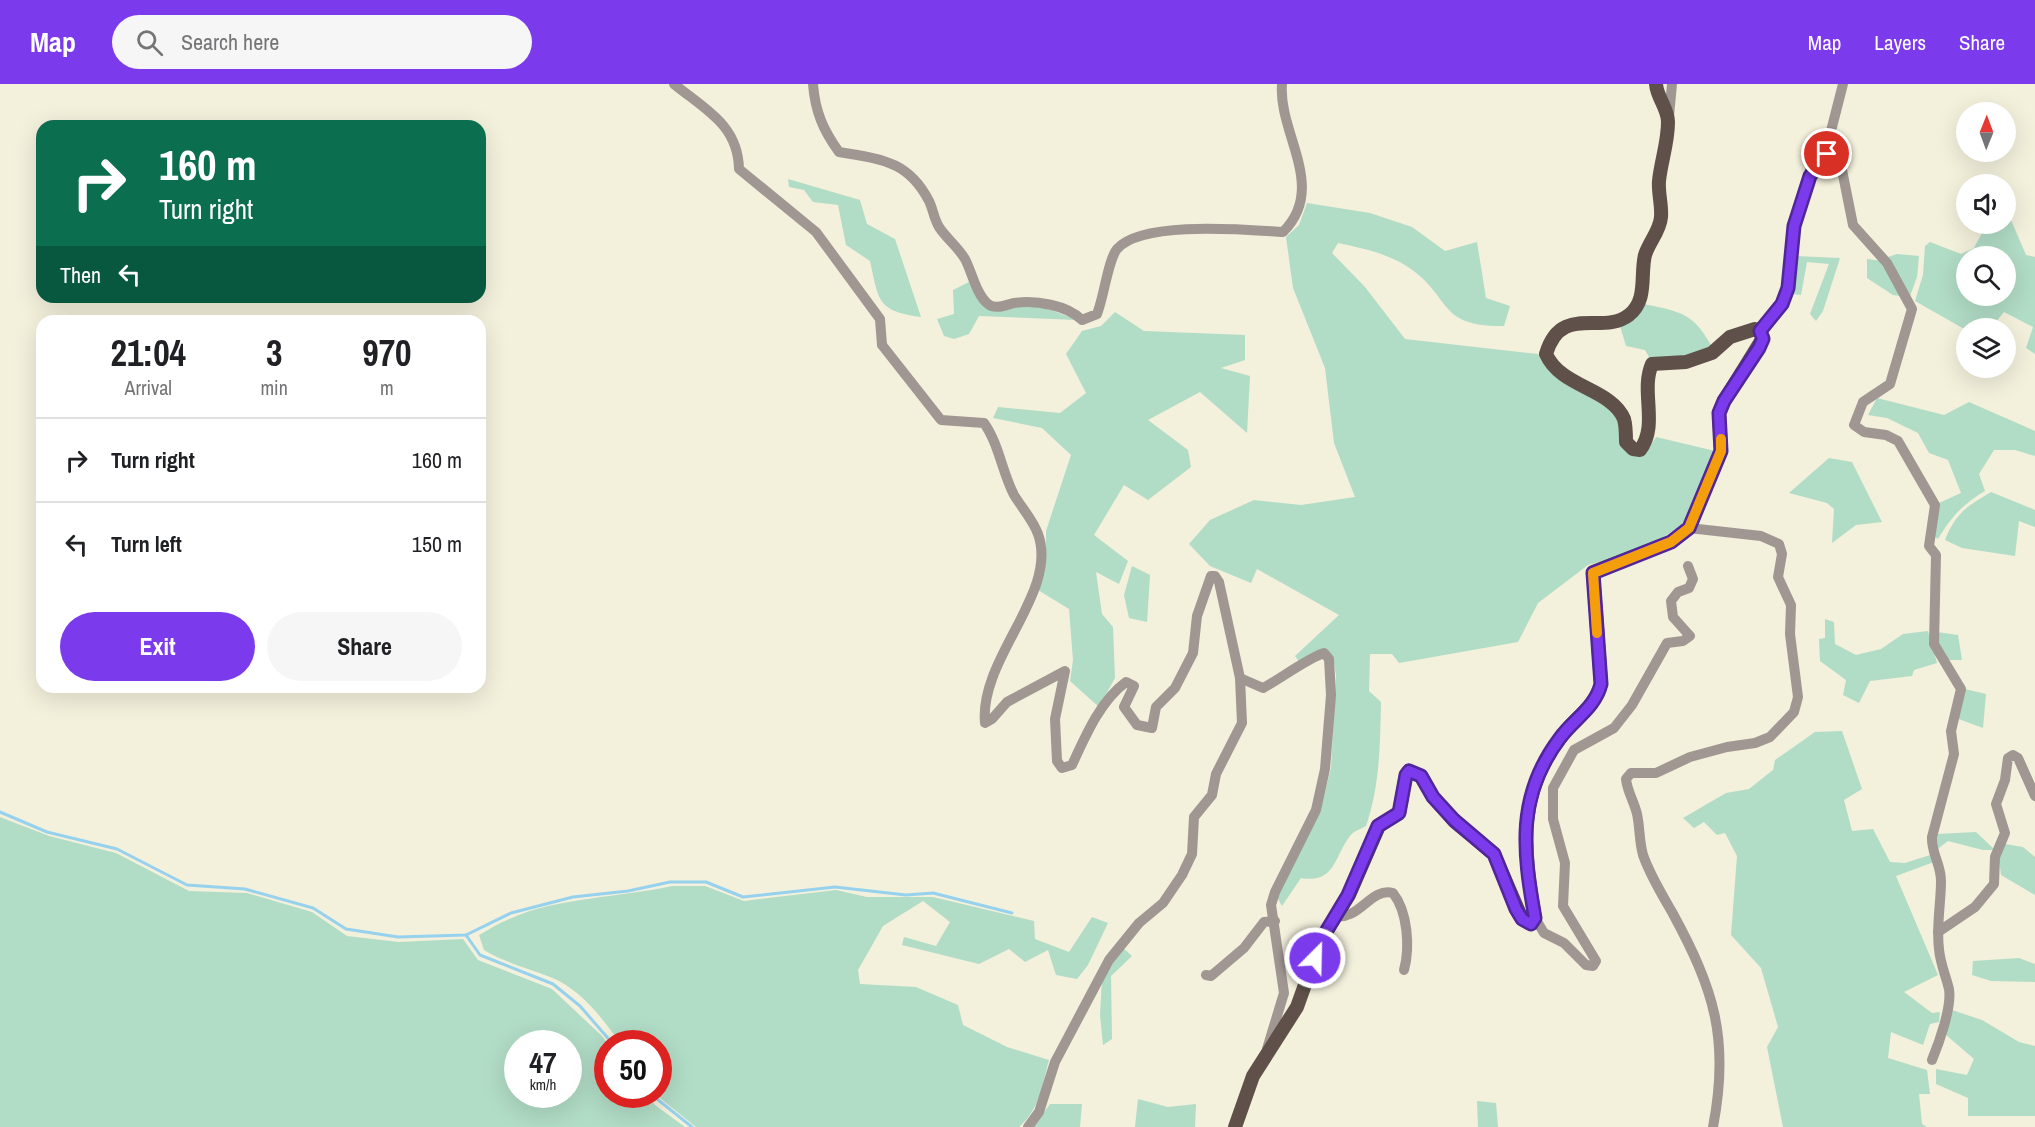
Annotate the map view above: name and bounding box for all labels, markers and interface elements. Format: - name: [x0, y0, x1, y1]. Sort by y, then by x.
- search box: [112, 15, 532, 69]
- text: Map: [30, 23, 76, 61]
- icon: search: [133, 26, 166, 59]
- text: Search here: [181, 27, 279, 57]
- text: Map: [1808, 28, 1841, 57]
- text: Layers: [1874, 28, 1926, 57]
- text: Share: [1959, 28, 2005, 57]
- north arrow: [1956, 102, 2016, 162]
- map controls: [1956, 102, 2016, 378]
- pin: [1801, 128, 1852, 179]
- text: 160 m: [159, 137, 257, 193]
- icon: arrive: [1810, 137, 1843, 170]
- icon: right: [60, 144, 138, 222]
- button: sound: [1956, 174, 2016, 234]
- text: Turn right: [159, 191, 253, 227]
- button: search: [1956, 246, 2016, 306]
- icon: left: [113, 258, 146, 291]
- text: Then: [60, 260, 101, 290]
- button: layers: [1956, 318, 2016, 378]
- text: 21:04: [110, 329, 186, 377]
- text: 3: [266, 329, 282, 377]
- text: 970: [362, 329, 412, 377]
- text: Arrival: [125, 374, 172, 401]
- text: min: [260, 374, 288, 401]
- text: m: [380, 374, 394, 401]
- icon: right: [60, 444, 93, 477]
- text: Turn right: [111, 445, 195, 475]
- text: 160 m: [412, 445, 462, 475]
- icon: left: [60, 528, 93, 561]
- text: Turn left: [111, 529, 182, 559]
- text: 150 m: [412, 529, 462, 559]
- button: Exit: [60, 612, 255, 681]
- button: Share: [267, 612, 462, 681]
- position arrow: [1283, 926, 1347, 990]
- speed limit sign: 50: [594, 1030, 672, 1108]
- text: 47: [529, 1042, 557, 1082]
- text: km/h: [530, 1074, 556, 1095]

